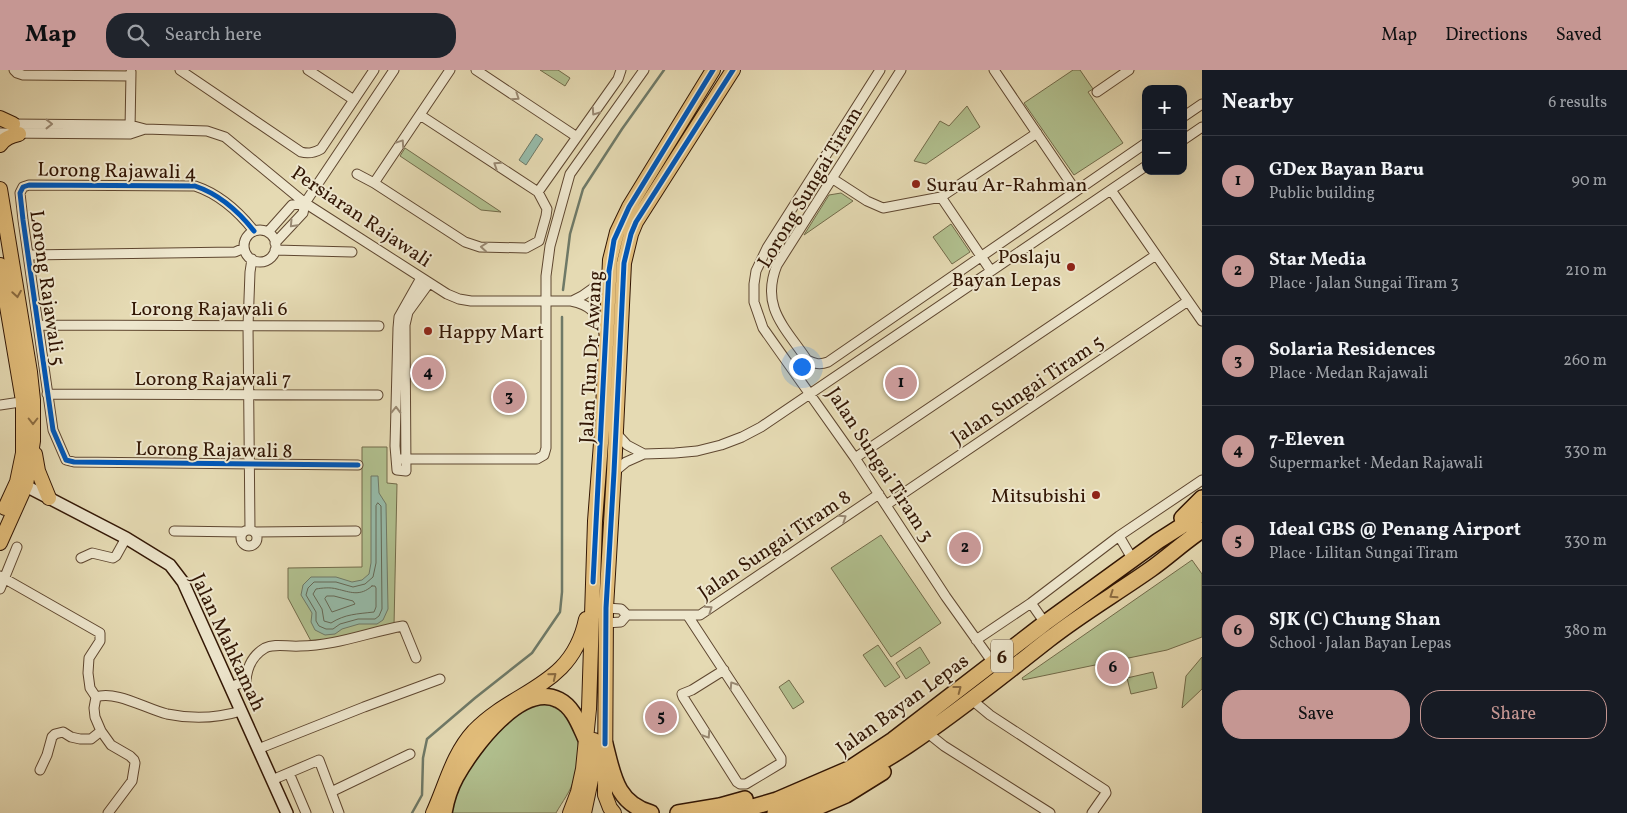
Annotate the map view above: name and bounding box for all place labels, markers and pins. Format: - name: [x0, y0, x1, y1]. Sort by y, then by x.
- place label: Surau Ar-Rahman: [926, 172, 1087, 200]
- marker: Surau Ar-Rahman: [910, 178, 922, 190]
- place label: Poslaju Bayan Lepas: [952, 244, 1061, 295]
- marker: Poslaju Bayan Lepas: [1065, 261, 1077, 273]
- place label: Happy Mart: [438, 319, 544, 347]
- marker: Happy Mart: [422, 325, 434, 337]
- pin: 4: [412, 354, 444, 392]
- pin: 1: [885, 364, 917, 402]
- pin: 3: [493, 378, 525, 416]
- place label: Mitsubishi: [991, 483, 1086, 511]
- marker: Mitsubishi: [1090, 489, 1102, 501]
- pin: 2: [949, 529, 981, 567]
- pin: 6: [1097, 649, 1129, 687]
- pin: 5: [645, 698, 677, 736]

